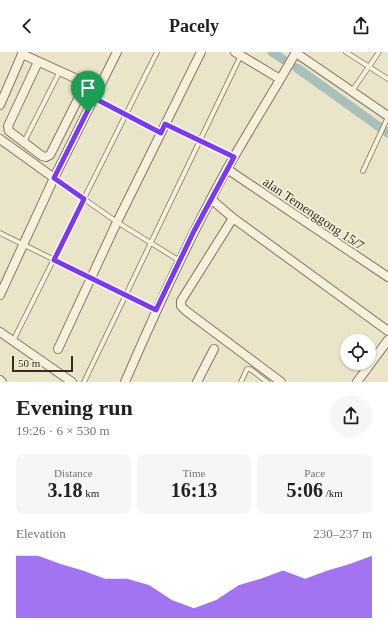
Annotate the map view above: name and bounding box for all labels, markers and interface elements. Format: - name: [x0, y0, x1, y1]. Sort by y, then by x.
- icon: back: [16, 15, 38, 37]
- icon: share: [350, 15, 372, 37]
- text: Pacely: [169, 16, 219, 36]
- pin: [71, 71, 105, 112]
- icon: arrive: [77, 77, 99, 99]
- street label: alan Temenggong 15/7: [260, 174, 368, 253]
- map controls: [340, 334, 376, 370]
- button: locate: [340, 334, 376, 370]
- scale bar: [12, 354, 73, 373]
- text: 50 m: [18, 357, 40, 369]
- text: Evening run: [16, 395, 133, 420]
- button: share: [330, 395, 372, 437]
- text: 19:26 · 6 × 530 m: [16, 423, 110, 438]
- text: Distance: [54, 467, 93, 479]
- text: Time: [183, 467, 205, 479]
- text: Pace: [304, 467, 325, 479]
- text: 3.18: [47, 479, 82, 501]
- text: 16:13: [171, 479, 217, 501]
- text: 5:06: [286, 479, 323, 501]
- text: km: [82, 487, 99, 499]
- text: /km: [323, 487, 343, 499]
- text: Elevation: [16, 526, 66, 541]
- text: 230–237 m: [313, 526, 372, 541]

